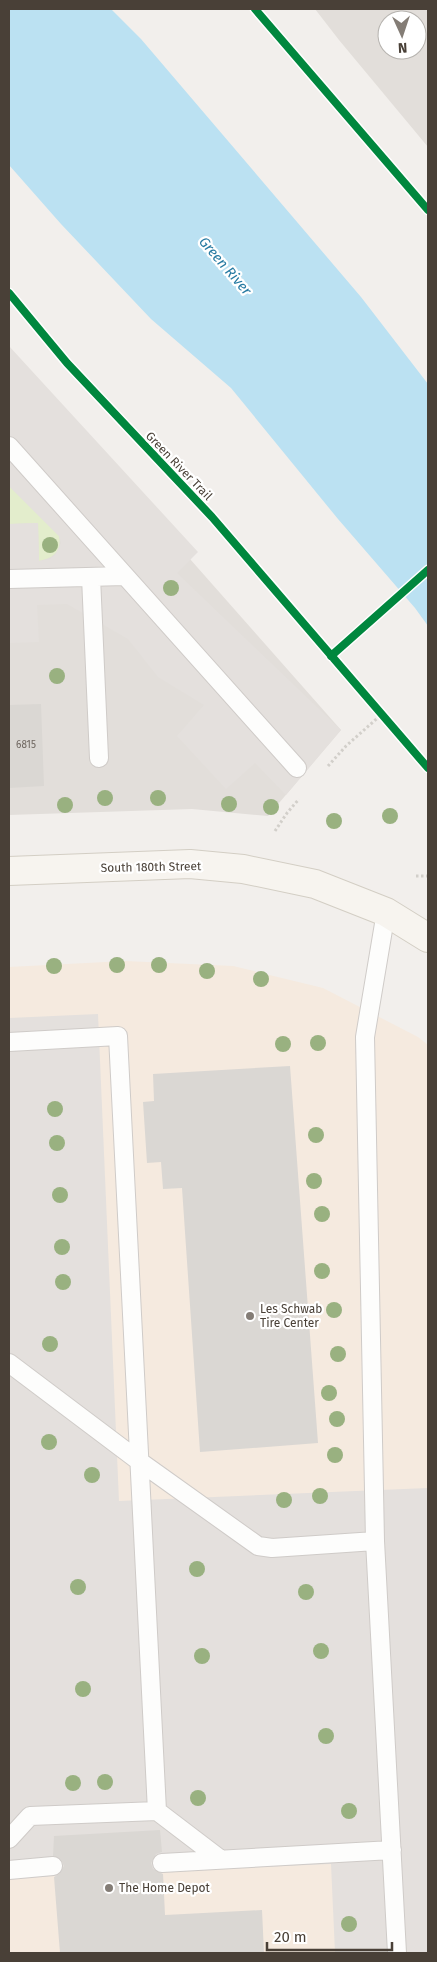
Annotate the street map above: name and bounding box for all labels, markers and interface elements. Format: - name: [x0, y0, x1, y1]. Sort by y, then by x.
- north arrow: [377, 10, 427, 60]
- text: N: [398, 39, 408, 56]
- water label: Green River: [195, 233, 255, 299]
- street label: Green River Trail: [143, 429, 215, 503]
- house number: 6815: [16, 739, 36, 751]
- street label: South 180th Street: [101, 859, 202, 875]
- place label: Les Schwab Tire Center: [260, 1302, 322, 1330]
- marker: Les Schwab Tire Center: [244, 1310, 256, 1322]
- place label: The Home Depot: [119, 1881, 211, 1895]
- marker: The Home Depot: [103, 1882, 115, 1894]
- scale bar: [267, 1920, 392, 1952]
- text: 20 m: [274, 1928, 307, 1946]

